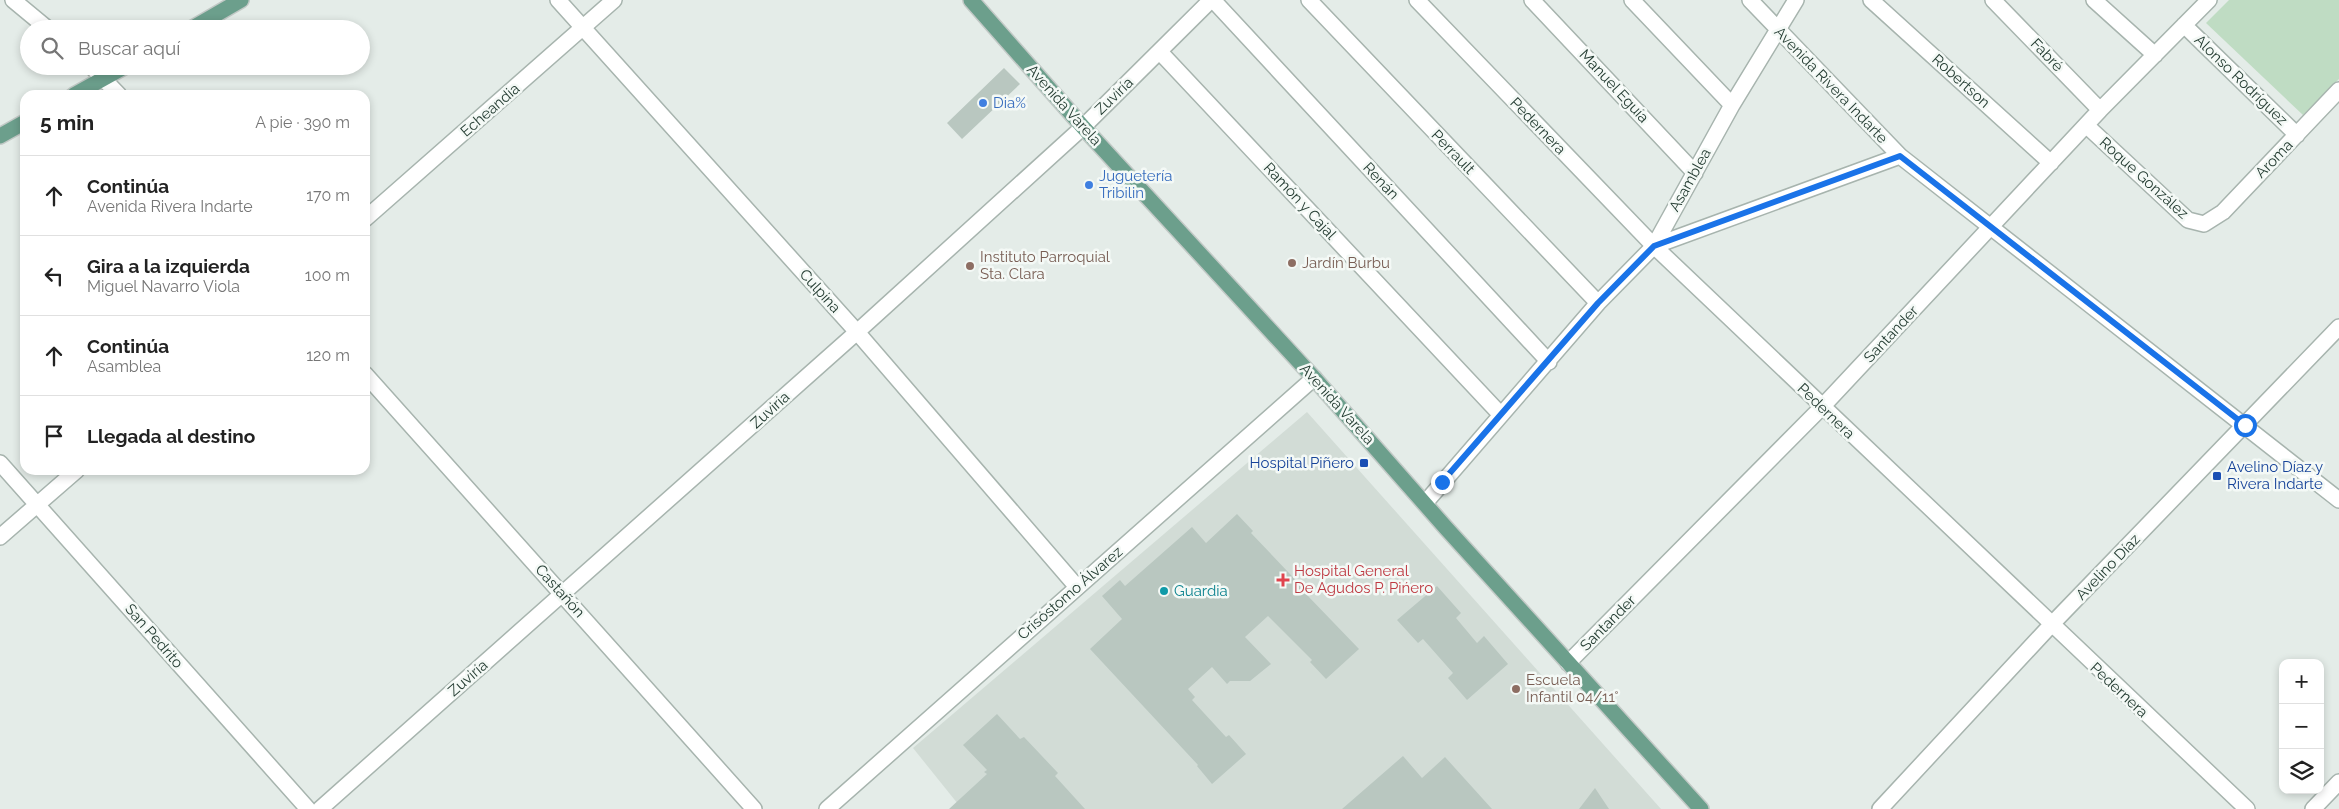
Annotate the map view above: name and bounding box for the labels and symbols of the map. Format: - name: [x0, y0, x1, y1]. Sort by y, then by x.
- street label: Avenida Rivera Indarte: [1771, 23, 1892, 147]
- street label: Alonso Rodríguez: [2191, 31, 2291, 129]
- street label: Fabré: [2027, 35, 2067, 75]
- street label: Manuel Eguía: [1575, 46, 1653, 126]
- street label: Robertson: [1928, 50, 1994, 112]
- street label: Avenida Varela: [1023, 61, 1105, 149]
- street label: Zuviría: [1091, 74, 1137, 118]
- street label: Echeandia: [457, 79, 523, 141]
- place label: Dia%: [993, 94, 1026, 112]
- street label: Pedernera: [1506, 94, 1570, 158]
- marker: Dia%: [977, 97, 989, 109]
- street label: Perrault: [1428, 126, 1478, 178]
- street label: Roque González: [2096, 133, 2192, 223]
- street label: Aroma: [2252, 136, 2296, 182]
- street label: Asamblea: [1665, 145, 1715, 215]
- street label: Ramón y Cajal: [1260, 159, 1341, 244]
- street label: Renán: [1359, 159, 1403, 203]
- place label: Juguetería Tribilin: [1099, 167, 1172, 202]
- marker: Juguetería Tribilin: [1083, 179, 1095, 191]
- place label: Instituto Parroquial Sta. Clara: [980, 248, 1111, 283]
- place label: Jardín Burbu: [1302, 254, 1390, 272]
- marker: Jardín Burbu: [1286, 257, 1298, 269]
- marker: Instituto Parroquial Sta. Clara: [964, 260, 976, 272]
- street label: Culpina: [796, 265, 844, 317]
- street label: Santander: [1860, 301, 1922, 366]
- street label: Avenida Varela: [1296, 360, 1378, 448]
- street label: Pedernera: [1794, 379, 1858, 443]
- street label: Zuviría: [747, 388, 793, 432]
- route start: [2234, 414, 2257, 437]
- place label: Hospital Piñero: [1250, 454, 1354, 472]
- marker: Hospital Piñero: [1358, 457, 1370, 469]
- place label: Avelino Díaz y Rivera Indarte: [2227, 458, 2323, 493]
- marker: Avelino Díaz y Rivera Indarte: [2211, 470, 2223, 482]
- route end: [1431, 471, 1454, 494]
- street label: Avelino Díaz: [2072, 530, 2144, 604]
- street label: Crisóstomo Álvarez: [1014, 543, 1126, 643]
- street label: Castañón: [531, 561, 589, 621]
- place label: Hospital General De Agudos P. Pińero: [1294, 562, 1433, 597]
- marker: Hospital General De Agudos P. Pińero: [1276, 573, 1290, 587]
- place label: Guardia: [1174, 582, 1228, 600]
- marker: Guardia: [1158, 585, 1170, 597]
- street label: Santander: [1576, 591, 1640, 655]
- street label: San Pedrito: [121, 600, 187, 672]
- street label: Zuviría: [445, 656, 491, 700]
- street label: Pedernera: [2086, 659, 2152, 721]
- place label: Escuela Infantil 04/11°: [1526, 671, 1619, 706]
- marker: Escuela Infantil 04/11°: [1510, 683, 1522, 695]

